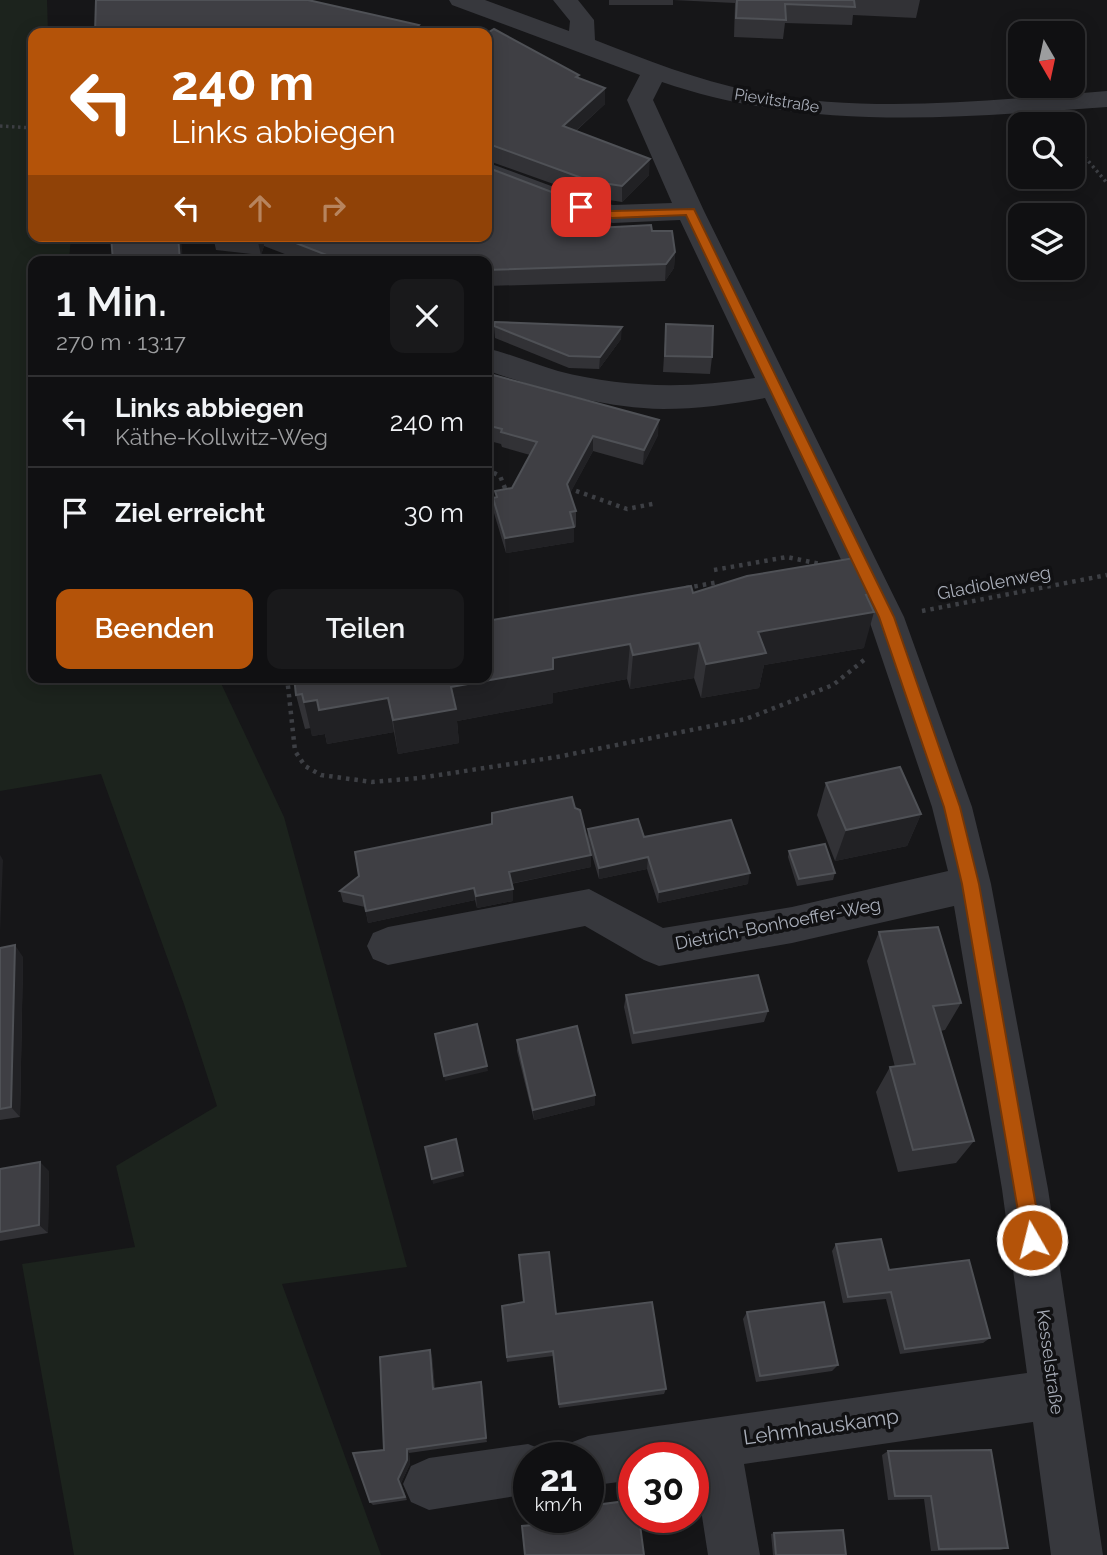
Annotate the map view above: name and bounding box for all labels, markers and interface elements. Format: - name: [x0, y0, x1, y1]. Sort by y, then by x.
- north arrow: [1008, 21, 1085, 98]
- map controls: [1008, 21, 1085, 280]
- text: 240 m: [171, 54, 314, 111]
- icon: left: [56, 56, 147, 147]
- street label: Pievitstraße: [733, 84, 821, 117]
- button: search: [1008, 112, 1085, 189]
- text: Links abbiegen: [171, 113, 396, 150]
- pin: [551, 177, 611, 237]
- icon: arrive: [562, 188, 600, 226]
- icon: left: [168, 189, 206, 227]
- icon: ahead: [241, 189, 279, 227]
- icon: right: [314, 189, 352, 227]
- button: layers: [1008, 203, 1085, 280]
- text: 1 Min.: [56, 277, 167, 326]
- button: close: [390, 279, 464, 353]
- text: 270 m · 13:17: [56, 328, 186, 355]
- text: Links abbiegen: [115, 393, 304, 423]
- icon: left: [56, 403, 94, 441]
- text: 240 m: [390, 407, 464, 437]
- text: Käthe-Kollwitz-Weg: [115, 423, 328, 450]
- icon: arrive: [56, 494, 94, 532]
- text: Ziel erreicht: [115, 498, 265, 528]
- text: 30 m: [404, 498, 464, 528]
- street label: Gladiolenweg: [935, 561, 1052, 604]
- button: Beenden: [56, 589, 253, 669]
- button: Teilen: [267, 589, 464, 669]
- street label: Dietrich-Bonhoeffer-Weg: [673, 893, 883, 954]
- position arrow: [995, 1203, 1069, 1277]
- street label: Kesselstraße: [1033, 1308, 1068, 1416]
- street label: Lehmhauskamp: [741, 1403, 900, 1450]
- speed limit sign: 30: [618, 1442, 709, 1533]
- text: 21: [540, 1458, 577, 1499]
- text: km/h: [535, 1494, 582, 1515]

